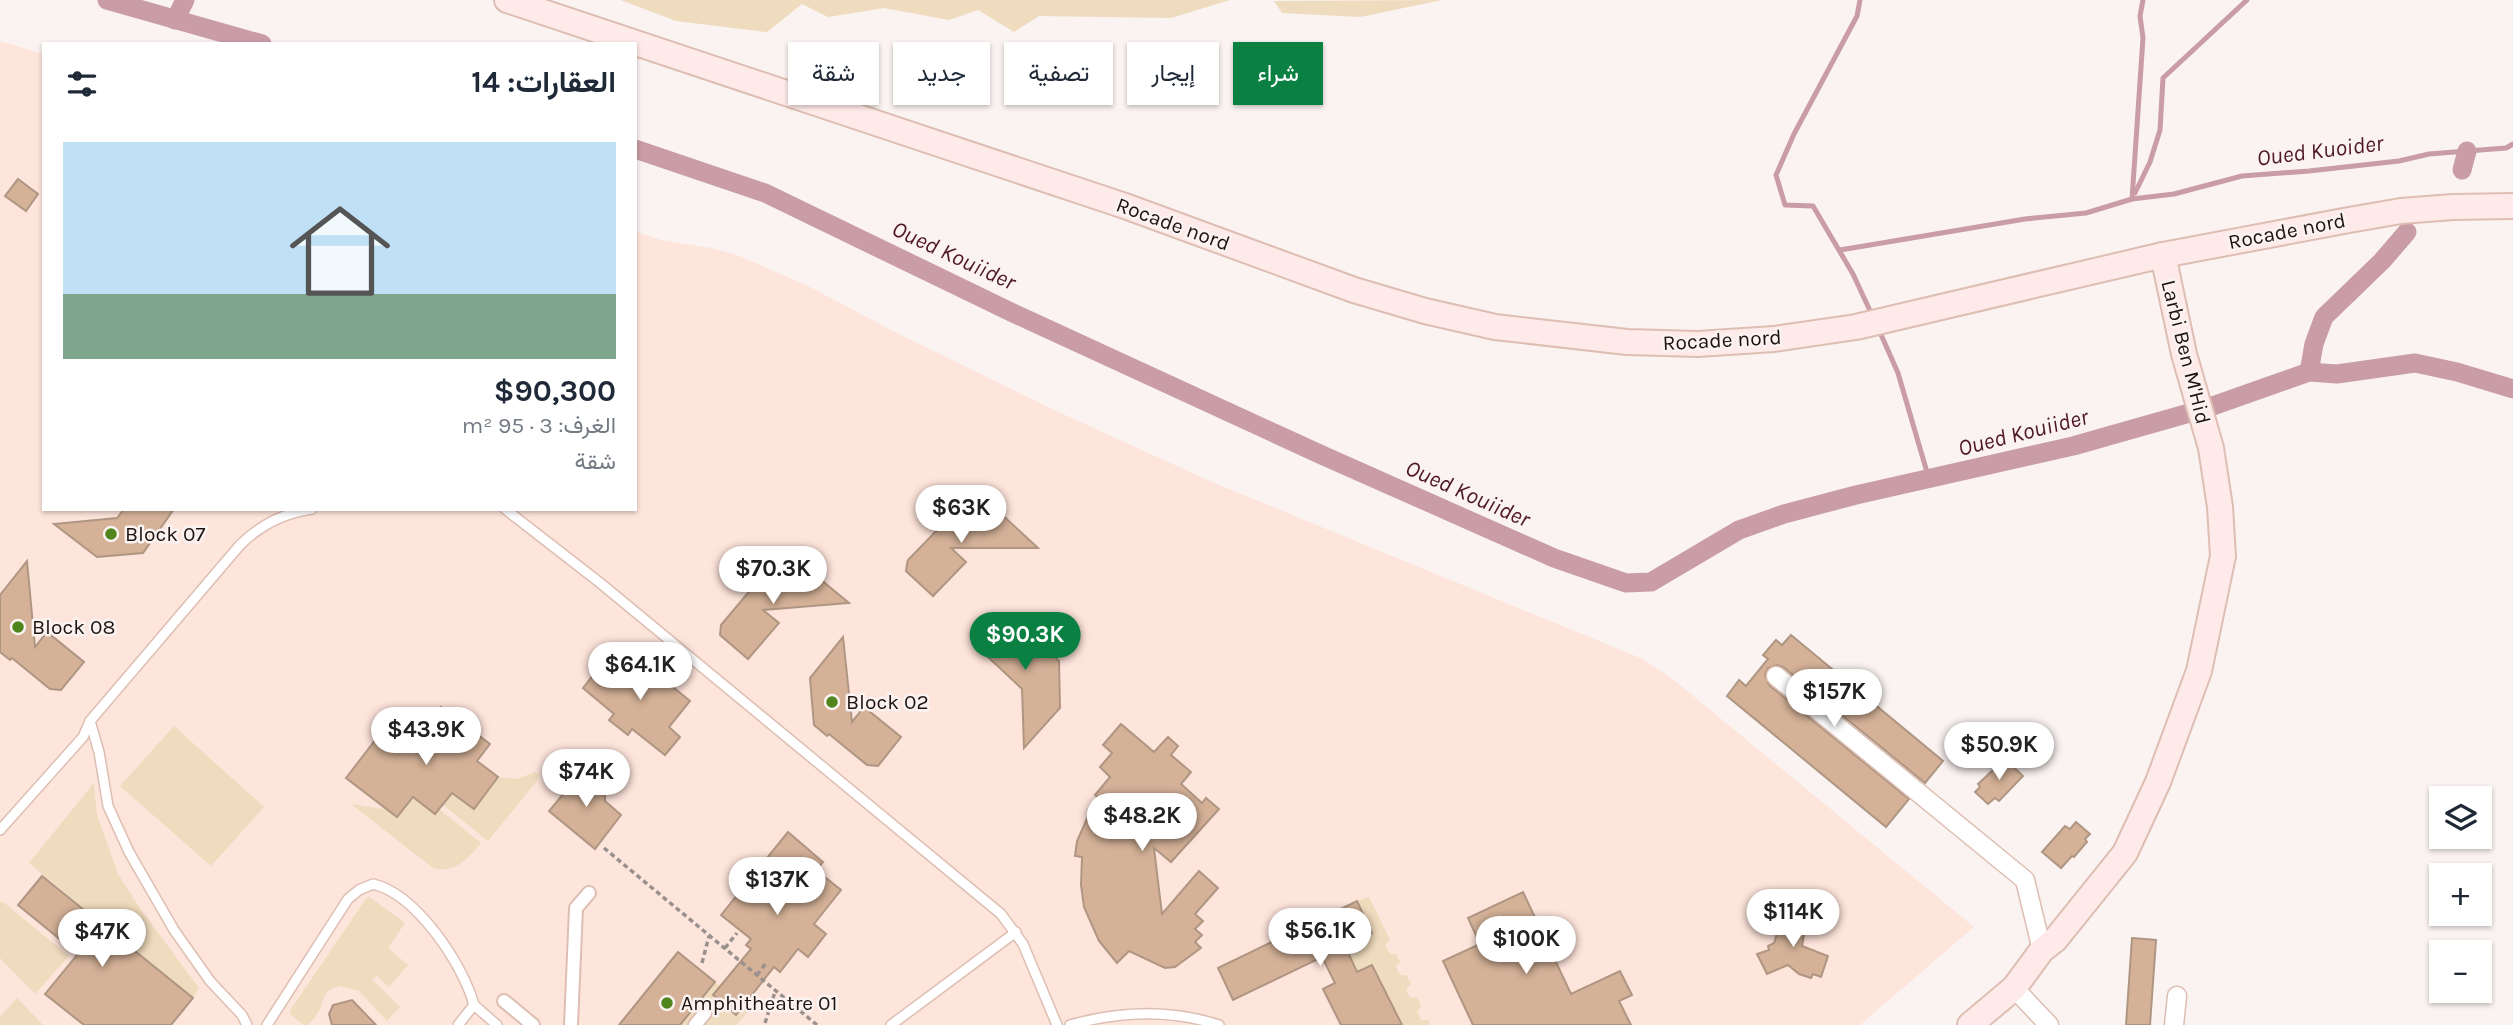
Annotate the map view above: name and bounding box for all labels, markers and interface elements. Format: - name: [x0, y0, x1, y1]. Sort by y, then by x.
- chip: شقة: [788, 42, 879, 105]
- chip: جديد: [893, 42, 990, 105]
- chip: تصفية: [1004, 42, 1113, 105]
- chip: إيجار: [1127, 42, 1219, 105]
- chip: شراء: [1233, 42, 1323, 105]
- text: العقارات: 14: [471, 64, 616, 100]
- icon: filters: [63, 65, 101, 103]
- water label: Oued Kuoider: [2255, 129, 2386, 172]
- icon: home: [277, 188, 403, 314]
- street label: Rocade nord: [1113, 192, 1233, 256]
- street label: Rocade nord: [2226, 208, 2348, 254]
- water label: Oued Kouiider: [888, 215, 1021, 296]
- street label: Larbi Ben M'Hid: [2157, 278, 2215, 426]
- street label: Rocade nord: [1662, 325, 1782, 355]
- text: $90,300: [494, 373, 616, 409]
- water label: Oued Kouiider: [1955, 403, 2092, 462]
- text: الغرف: 3 · 95 m²: [462, 412, 616, 439]
- text: شقة: [574, 448, 616, 475]
- water label: Oued Kouiider: [1401, 454, 1535, 533]
- pin: $63K: [920, 486, 1002, 545]
- text: $63K: [931, 494, 991, 521]
- place label: Block 07: [125, 522, 206, 546]
- marker: Block 07: [103, 526, 119, 542]
- pin: $70.3K: [716, 546, 830, 606]
- text: $70.3K: [735, 555, 811, 582]
- pin: $90.3K: [968, 612, 1082, 672]
- place label: Block 08: [32, 615, 115, 639]
- marker: Block 08: [10, 619, 26, 635]
- text: $90.3K: [986, 621, 1064, 648]
- pin: $64.1K: [583, 642, 697, 702]
- text: $64.1K: [604, 651, 676, 678]
- pin: $157K: [1785, 670, 1883, 729]
- text: $157K: [1802, 678, 1866, 705]
- place label: Block 02: [846, 690, 929, 714]
- marker: Block 02: [824, 694, 840, 710]
- pin: $43.9K: [369, 708, 483, 767]
- text: $43.9K: [387, 716, 465, 743]
- pin: $50.9K: [1942, 722, 2056, 782]
- text: $50.9K: [1960, 731, 2038, 758]
- pin: $74K: [545, 750, 627, 809]
- text: $74K: [558, 758, 614, 785]
- map controls: [2429, 786, 2492, 1003]
- button: layers: [2429, 786, 2492, 849]
- pin: $48.2K: [1085, 794, 1199, 853]
- text: $48.2K: [1103, 802, 1181, 829]
- pin: $137K: [728, 858, 826, 917]
- button: +: [2429, 863, 2492, 926]
- text: $137K: [745, 866, 809, 893]
- pin: $114K: [1744, 890, 1842, 949]
- text: $114K: [1763, 898, 1823, 925]
- pin: $56.1K: [1263, 908, 1377, 968]
- pin: $47K: [61, 909, 143, 969]
- pin: $100K: [1477, 916, 1575, 976]
- text: $56.1K: [1284, 917, 1356, 944]
- text: $47K: [74, 918, 130, 945]
- text: $100K: [1492, 925, 1560, 952]
- button: −: [2429, 940, 2492, 1003]
- place label: Amphitheatre 01: [681, 991, 838, 1015]
- marker: Amphitheatre 01: [659, 995, 675, 1011]

